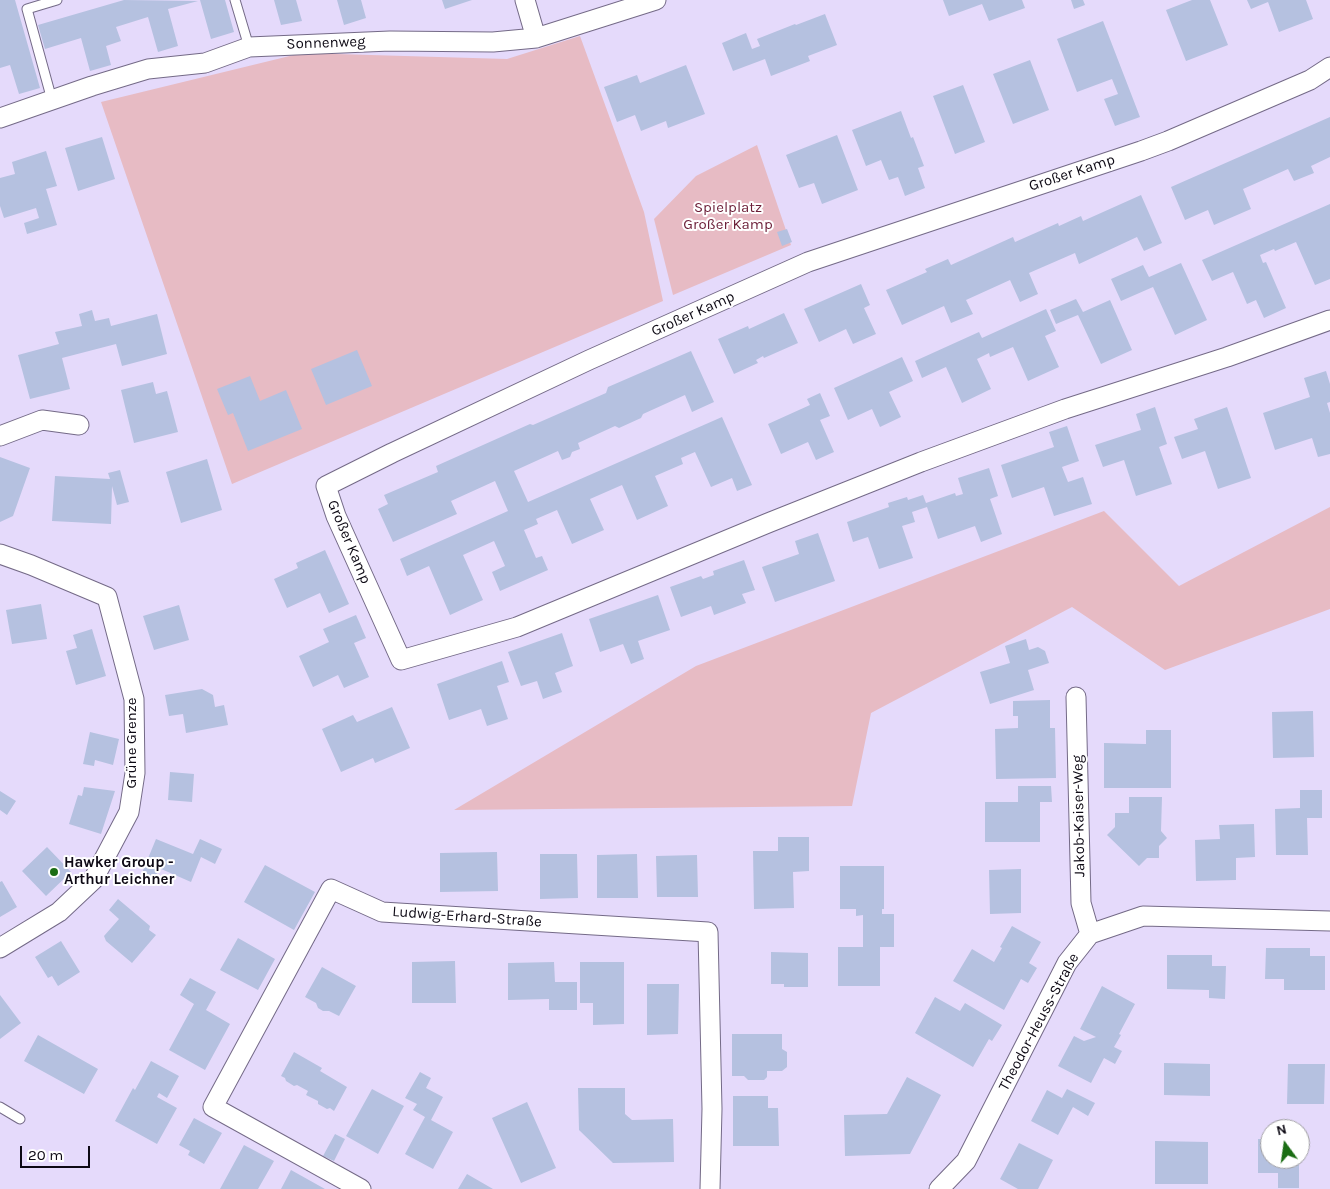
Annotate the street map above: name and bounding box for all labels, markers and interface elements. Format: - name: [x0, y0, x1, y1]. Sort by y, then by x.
- street label: Sonnenweg: [286, 33, 366, 53]
- street label: Großer Kamp: [1027, 151, 1117, 195]
- park label: Spielplatz Großer Kamp: [683, 199, 773, 234]
- street label: Großer Kamp: [649, 288, 737, 340]
- street label: Großer Kamp: [323, 497, 375, 587]
- street label: Grüne Grenze: [123, 697, 141, 789]
- street label: Jakob-Kaiser-Weg: [1069, 755, 1089, 877]
- place label: Hawker Group - Arthur Leichner: [64, 854, 174, 889]
- marker: Hawker Group - Arthur Leichner: [48, 866, 60, 878]
- street label: Ludwig-Erhard-Straße: [392, 903, 542, 931]
- street label: Theodor-Heuss-Straße: [995, 950, 1083, 1094]
- north arrow: [1260, 1119, 1310, 1169]
- text: N: [1275, 1120, 1288, 1139]
- scale bar: [22, 1136, 92, 1168]
- text: 20 m: [28, 1146, 63, 1164]

